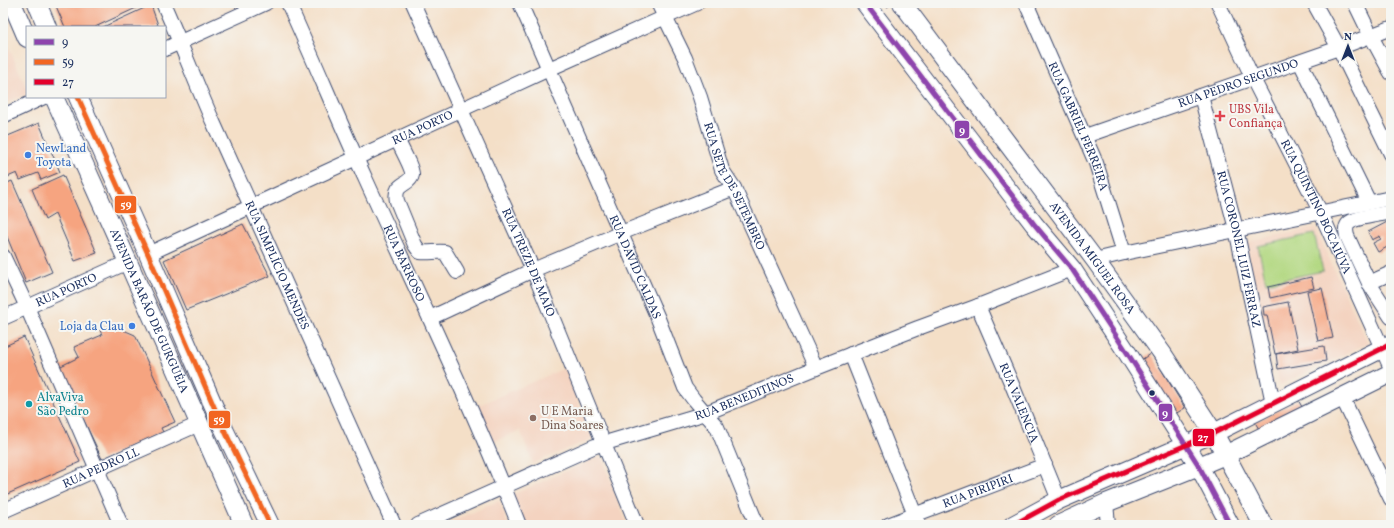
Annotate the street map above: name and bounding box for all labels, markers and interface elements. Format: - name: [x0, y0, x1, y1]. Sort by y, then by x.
- legend: [26, 26, 166, 98]
- north arrow: [1328, 26, 1368, 66]
- text: N: [1344, 30, 1352, 45]
- text: 9: [62, 35, 68, 51]
- text: 59: [62, 55, 74, 71]
- street label: RUA PEDRO SEGUNDO: [1176, 56, 1301, 112]
- street label: RUA GABRIEL FERREIRA: [1044, 60, 1111, 193]
- text: 27: [62, 75, 74, 91]
- place label: UBS Vila Confiança: [1229, 102, 1282, 132]
- street label: RUA PORTO: [390, 107, 456, 149]
- marker: UBS Vila Confiança: [1214, 110, 1226, 122]
- line badge: 9: [954, 120, 970, 139]
- street label: RUA SETE DE SETEMBRO: [699, 121, 768, 253]
- text: 9: [959, 124, 965, 139]
- street label: RUA QUINTINO BOCAIÚVA: [1276, 137, 1355, 277]
- place label: NewLand Toyota: [36, 141, 87, 171]
- marker: NewLand Toyota: [23, 150, 33, 160]
- street label: RUA CORONEL LUIZ FERRAZ: [1212, 169, 1264, 330]
- line badge: 59: [114, 195, 137, 214]
- text: 59: [120, 198, 132, 213]
- street label: RUA SIMPLÍCIO MENDES: [240, 198, 312, 333]
- street label: AVENIDA MIGUEL ROSA: [1045, 199, 1139, 318]
- street label: RUA TREZE DE MAIO: [497, 206, 558, 320]
- street label: RUA DAVID CALDAS: [605, 213, 664, 322]
- street label: RUA BARROSO: [379, 223, 428, 305]
- street label: AVENIDA BARÃO DE GURGUÉIA: [105, 226, 192, 396]
- street label: RUA PORTO: [33, 270, 100, 311]
- place label: Loja da Clau: [60, 319, 124, 335]
- marker: Loja da Clau: [127, 321, 137, 331]
- street label: RUA VALENCIA: [995, 361, 1042, 446]
- street label: RUA BENEDITINOS: [693, 371, 797, 425]
- unlabelled marker: [1147, 388, 1157, 398]
- place label: AlvaViva São Pedro: [37, 390, 89, 420]
- marker: AlvaViva São Pedro: [24, 399, 34, 409]
- line badge: 9: [1158, 403, 1173, 422]
- place label: U E Maria Dina Soares: [541, 404, 604, 434]
- text: 9: [1162, 407, 1168, 422]
- line badge: 59: [208, 410, 231, 429]
- text: 59: [213, 413, 225, 428]
- marker: U E Maria Dina Soares: [528, 413, 538, 423]
- line badge: 27: [1192, 428, 1215, 447]
- text: 27: [1198, 431, 1208, 446]
- street label: RUA PEDRO LL: [60, 444, 142, 493]
- street label: RUA PIRIPIRI: [941, 471, 1016, 512]

